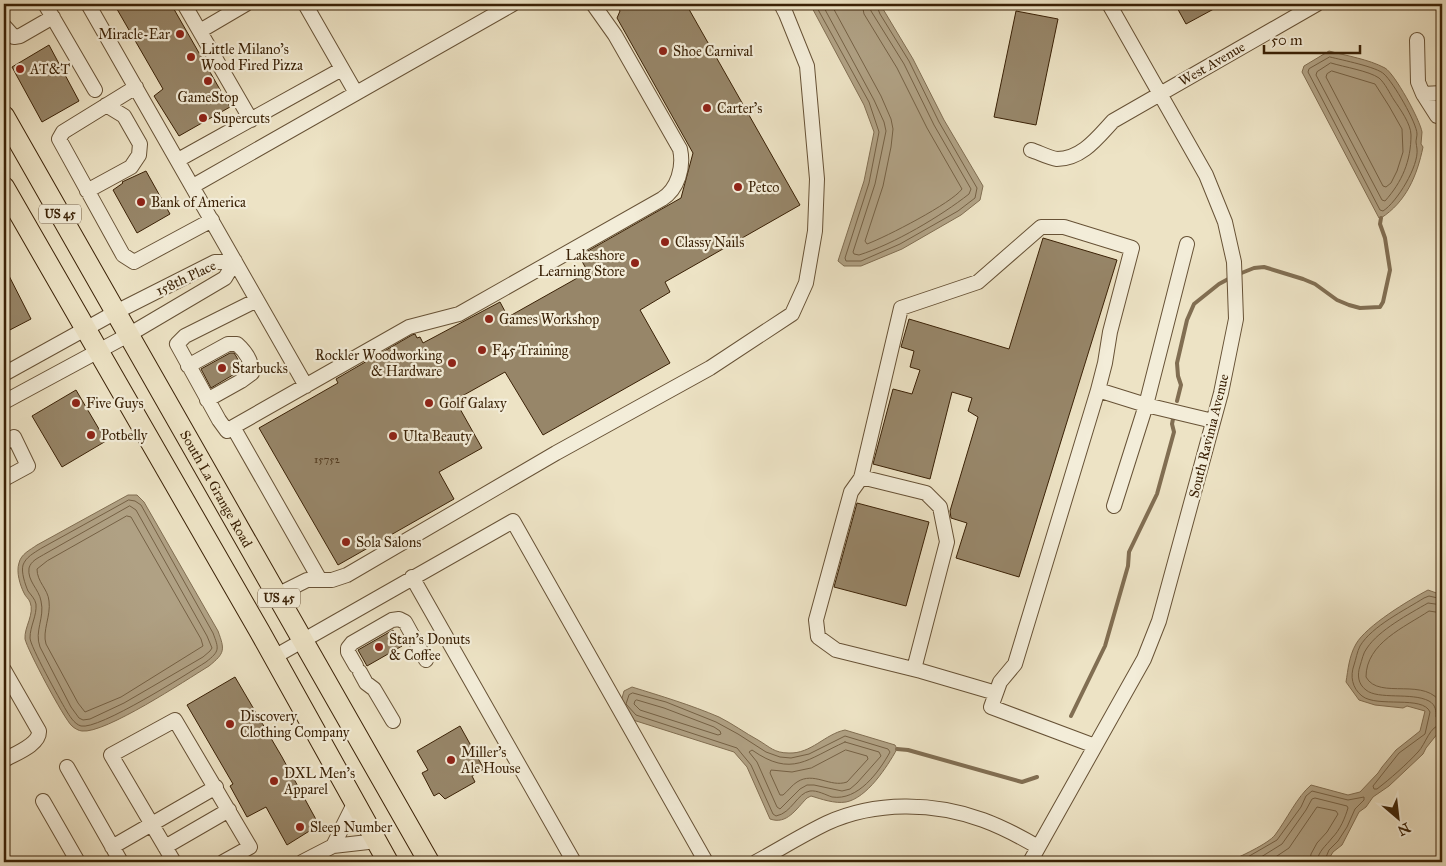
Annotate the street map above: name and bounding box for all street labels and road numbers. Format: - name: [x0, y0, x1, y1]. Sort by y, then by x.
- street label: West Avenue: [1176, 38, 1248, 90]
- road number: US 45: [39, 204, 81, 223]
- street label: 158th Place: [153, 257, 219, 299]
- street label: South Ravinia Avenue: [1185, 372, 1233, 500]
- street label: South La Grange Road: [176, 427, 256, 550]
- road number: US 45: [258, 588, 300, 608]

